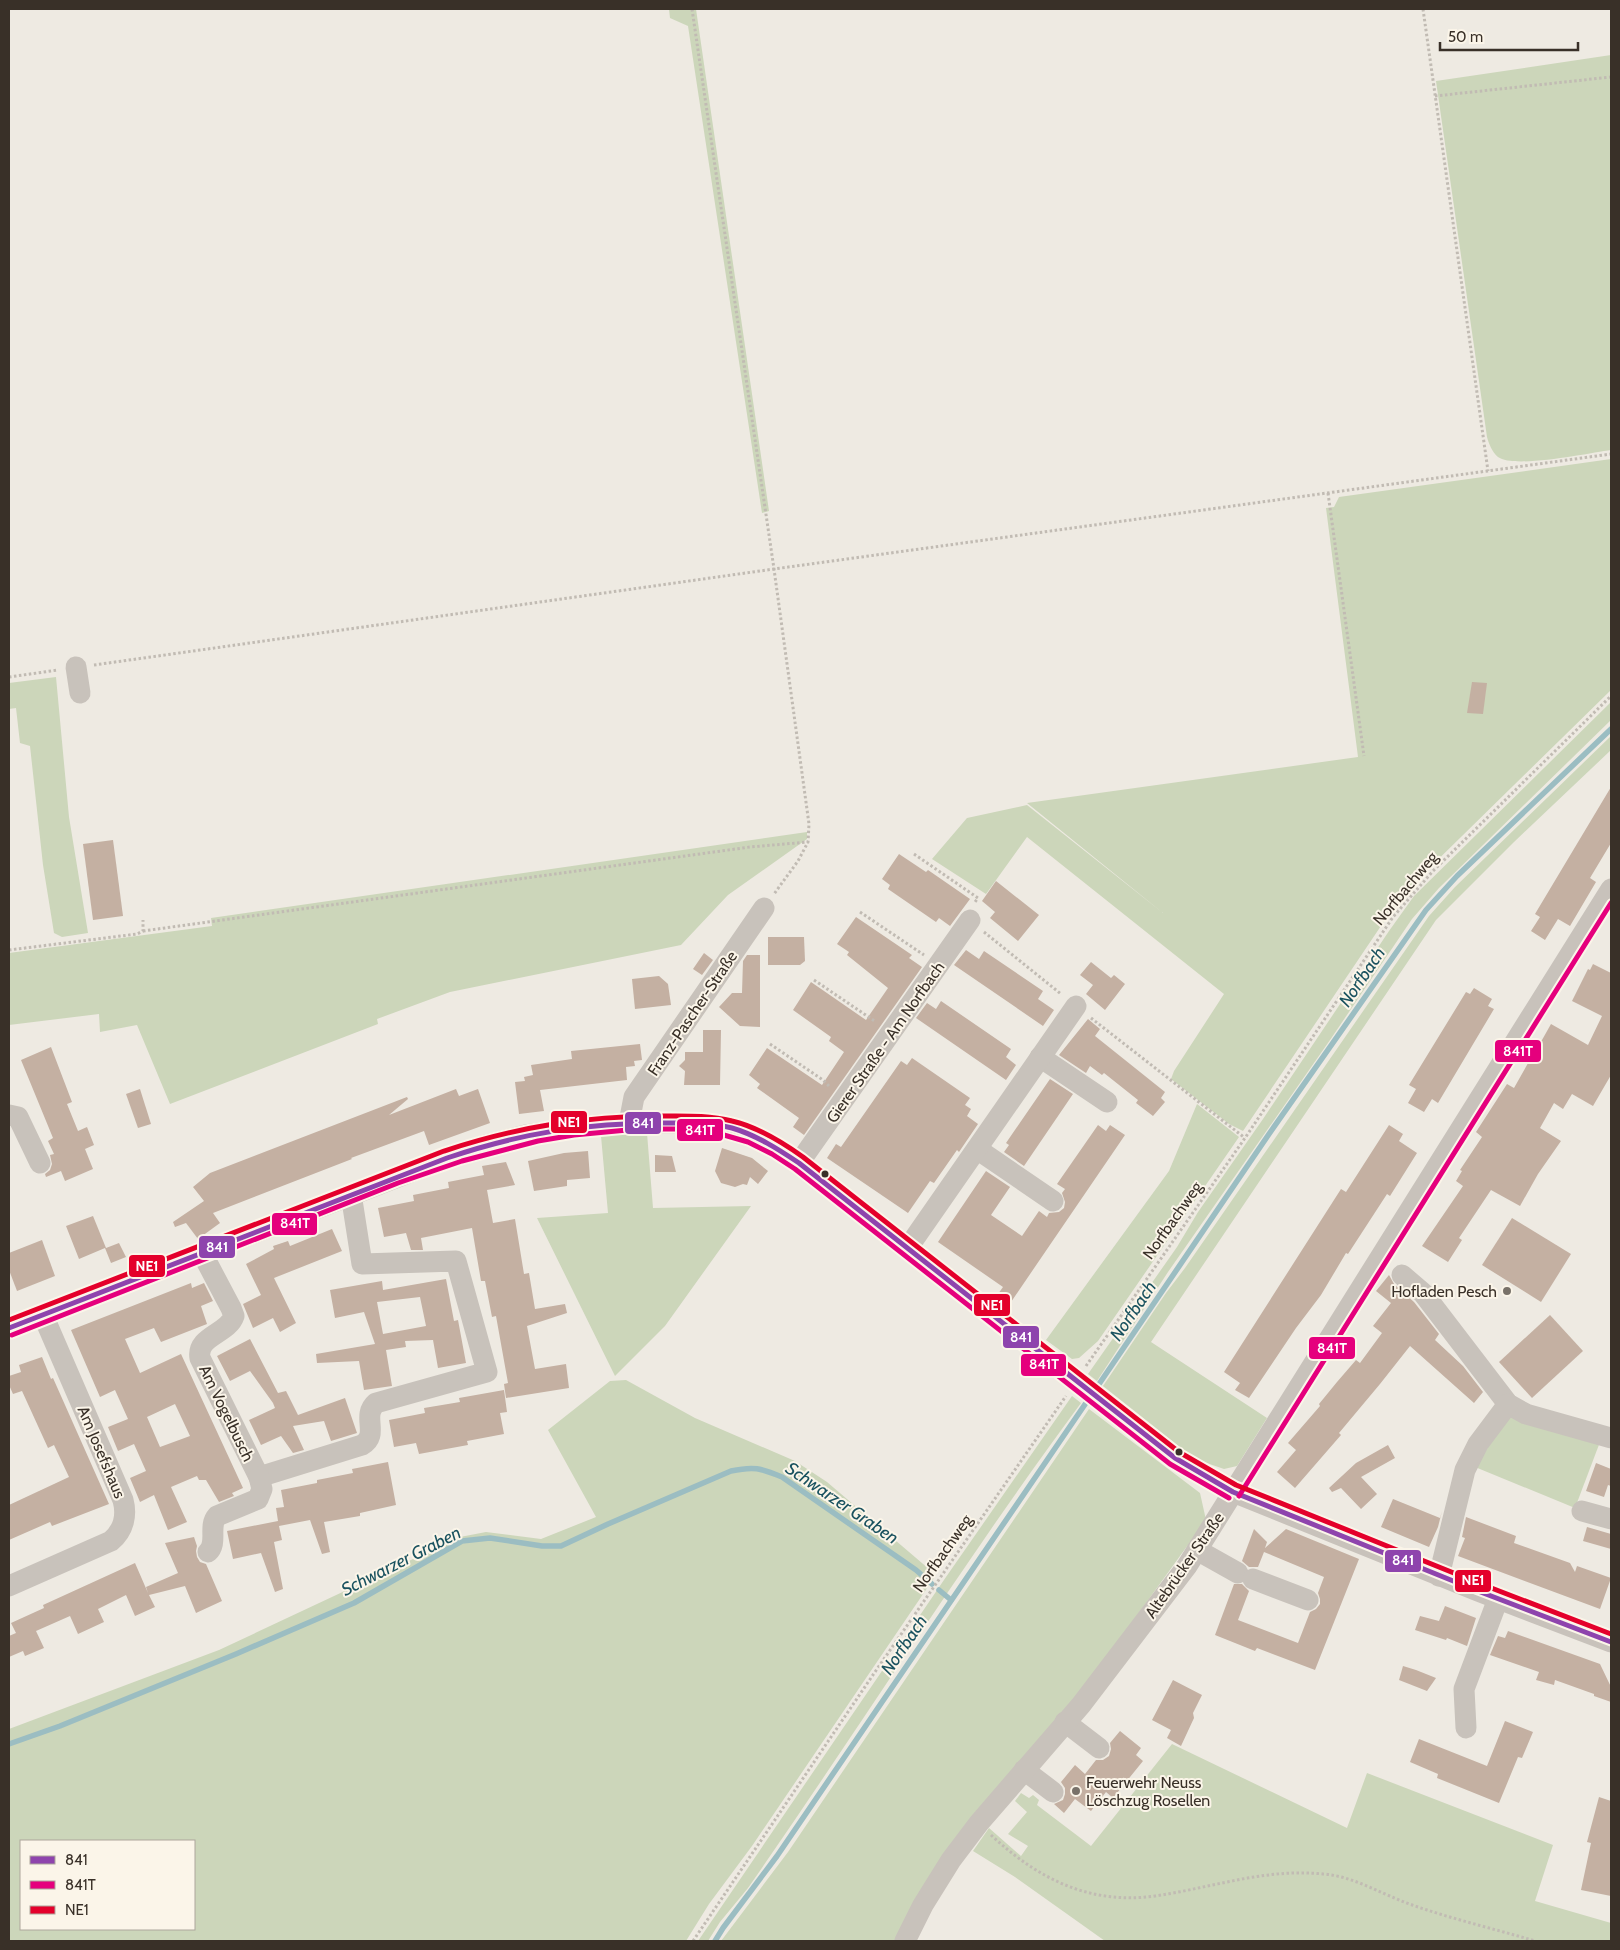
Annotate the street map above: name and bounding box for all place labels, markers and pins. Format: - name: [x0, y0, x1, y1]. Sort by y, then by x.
- unlabelled marker: [820, 1169, 830, 1179]
- place label: Hofladen Pesch: [1391, 1282, 1497, 1301]
- marker: Hofladen Pesch: [1501, 1285, 1513, 1297]
- unlabelled marker: [1174, 1447, 1184, 1457]
- place label: Feuerwehr Neuss Löschzug Rosellen: [1086, 1773, 1210, 1810]
- marker: Feuerwehr Neuss Löschzug Rosellen: [1070, 1785, 1082, 1797]

